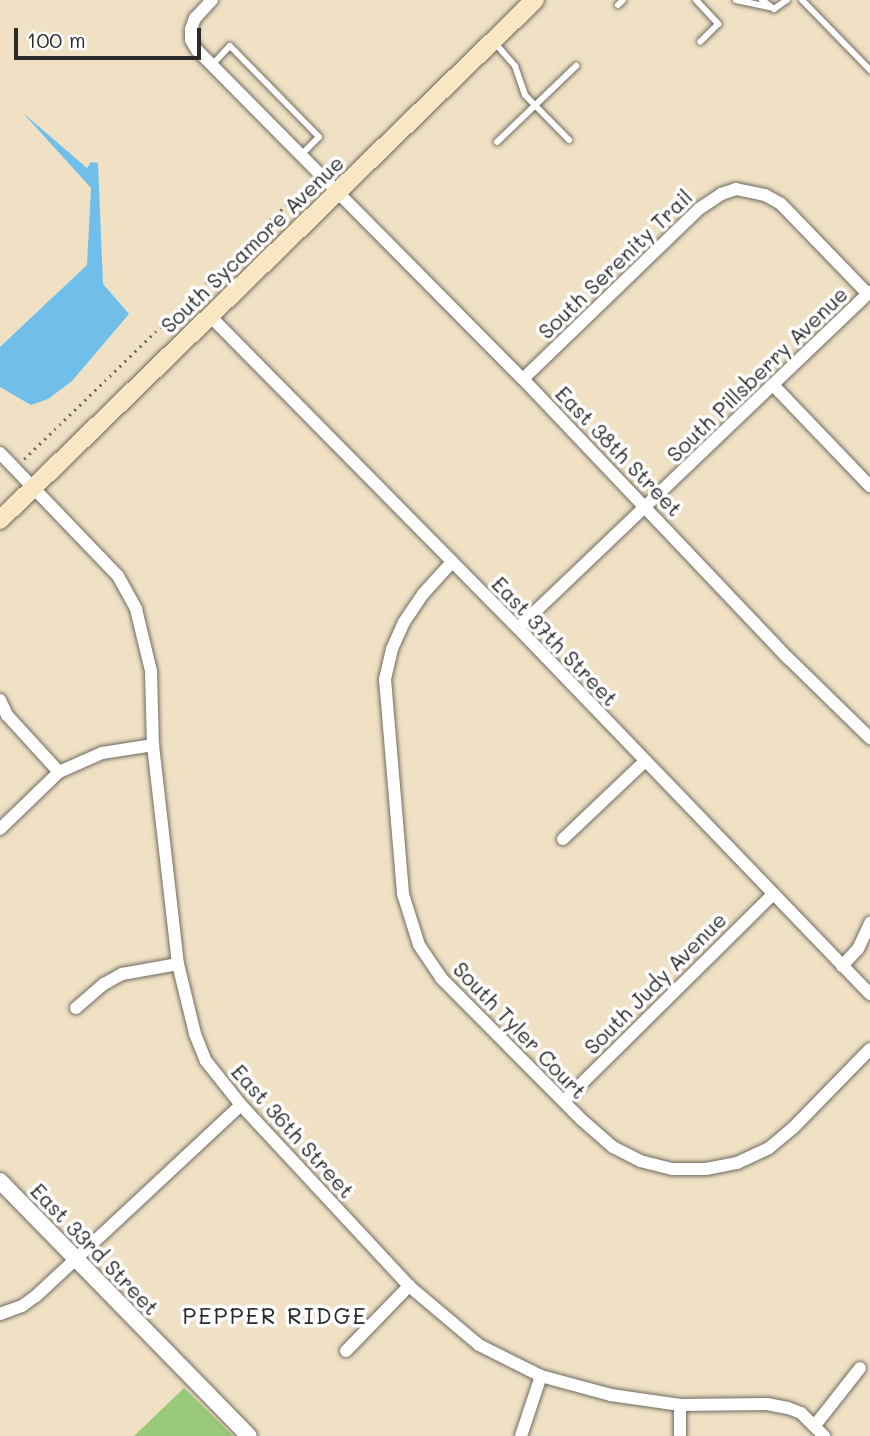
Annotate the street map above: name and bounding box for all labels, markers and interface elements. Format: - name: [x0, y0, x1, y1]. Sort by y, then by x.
- scale bar: [18, 14, 205, 58]
- text: 100 m: [27, 26, 86, 53]
- street label: South Sycamore Avenue: [156, 150, 348, 338]
- street label: South Serenity Trail: [533, 184, 697, 344]
- street label: South Pillsberry Avenue: [661, 281, 853, 467]
- street label: East 38th Street: [551, 381, 687, 521]
- street label: East 37th Street: [487, 571, 623, 711]
- street label: South Judy Avenue: [579, 907, 731, 1059]
- street label: South Tyler Court: [448, 956, 592, 1104]
- street label: East 36th Street: [226, 1059, 360, 1203]
- street label: East 33rd Street: [26, 1178, 164, 1320]
- district label: PEPPER RIDGE: [184, 1301, 366, 1329]

